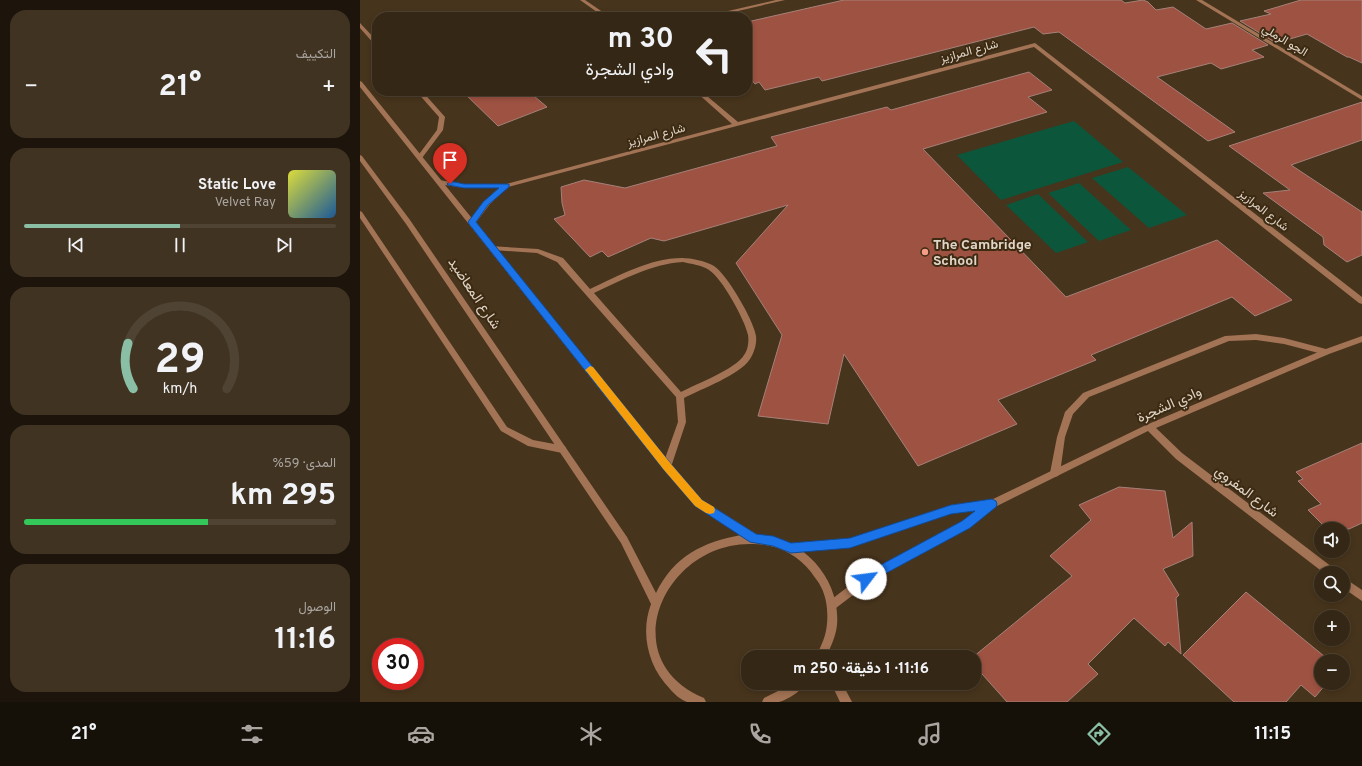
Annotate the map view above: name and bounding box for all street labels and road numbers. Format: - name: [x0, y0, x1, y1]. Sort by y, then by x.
- street label: الجو الرملي: [1258, 21, 1310, 62]
- street label: شارع المرازيز: [937, 37, 1000, 68]
- street label: شارع المرازيز: [624, 121, 687, 152]
- street label: شارع المرازيز: [1234, 186, 1292, 235]
- street label: شارع المعاضيد: [443, 255, 504, 333]
- street label: وادي الشجرة: [1135, 384, 1205, 429]
- street label: شارع المفروي: [1210, 463, 1281, 523]

